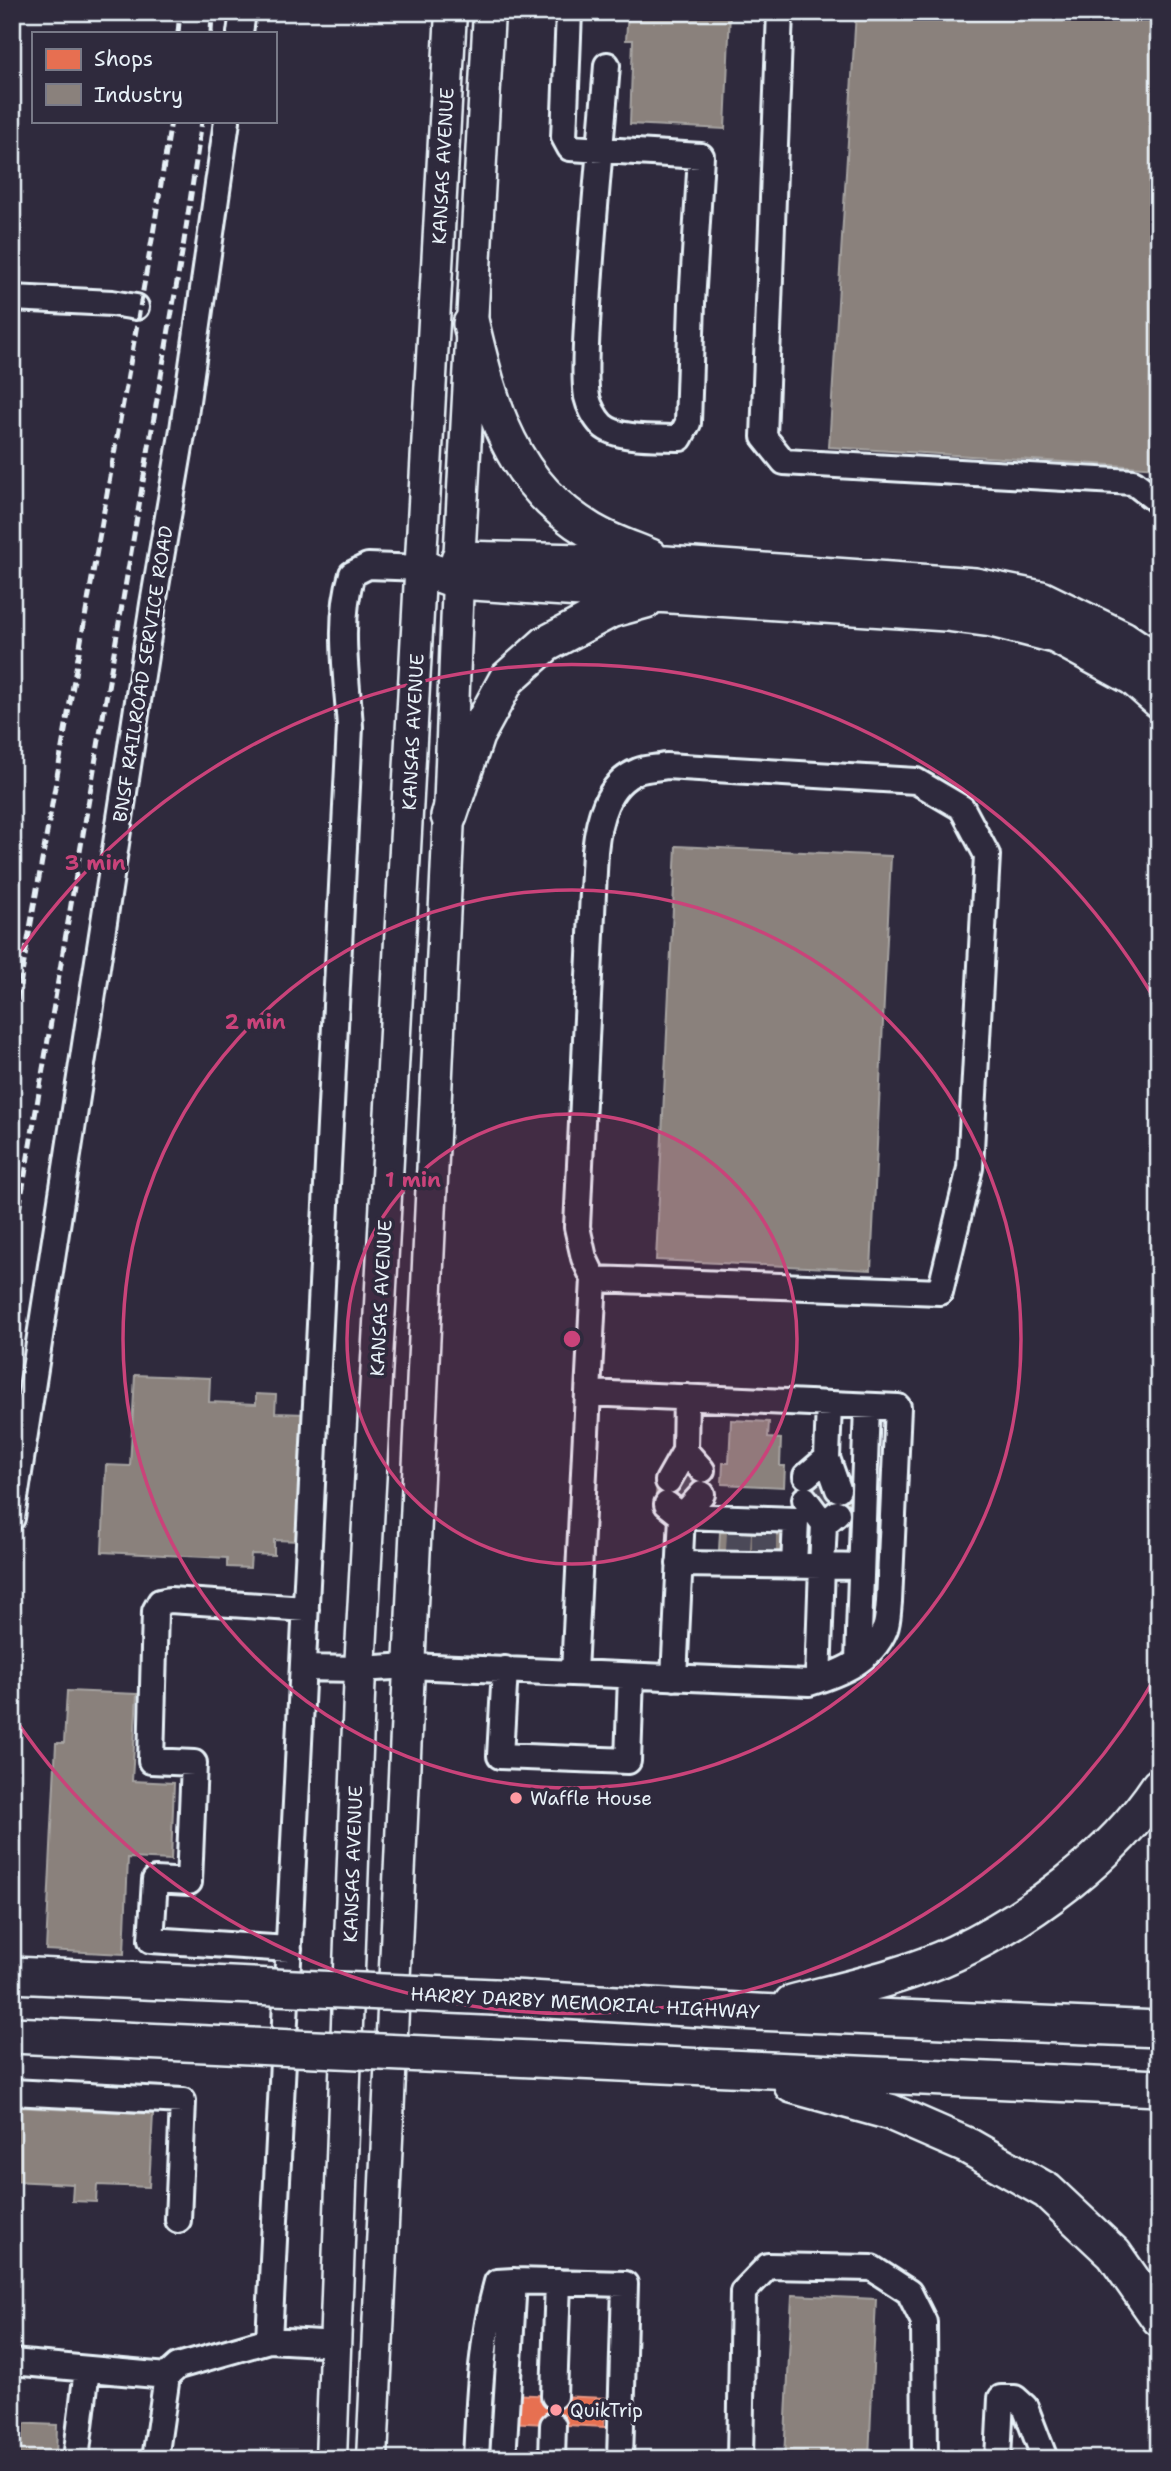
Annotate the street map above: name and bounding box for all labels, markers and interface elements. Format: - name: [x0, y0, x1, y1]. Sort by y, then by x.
- legend: [32, 32, 276, 122]
- text: Shops: [94, 45, 153, 73]
- text: Industry: [94, 81, 183, 109]
- street label: KANSAS AVENUE: [426, 87, 460, 245]
- street label: BNSF RAILROAD SERVICE ROAD: [107, 524, 179, 824]
- street label: KANSAS AVENUE: [396, 653, 430, 811]
- text: 3 min: [64, 849, 126, 877]
- text: 2 min: [224, 1008, 286, 1036]
- text: 1 min: [385, 1166, 441, 1194]
- street label: KANSAS AVENUE: [364, 1219, 398, 1377]
- centre of rings: [560, 1327, 584, 1351]
- street label: KANSAS AVENUE: [338, 1785, 368, 1943]
- place label: Waffle House: [530, 1786, 652, 1811]
- marker: Waffle House: [508, 1790, 524, 1806]
- street label: HARRY DARBY MEMORIAL HIGHWAY: [410, 1981, 761, 2025]
- place label: QuikTrip: [570, 2398, 643, 2423]
- marker: QuikTrip: [548, 2402, 564, 2418]

